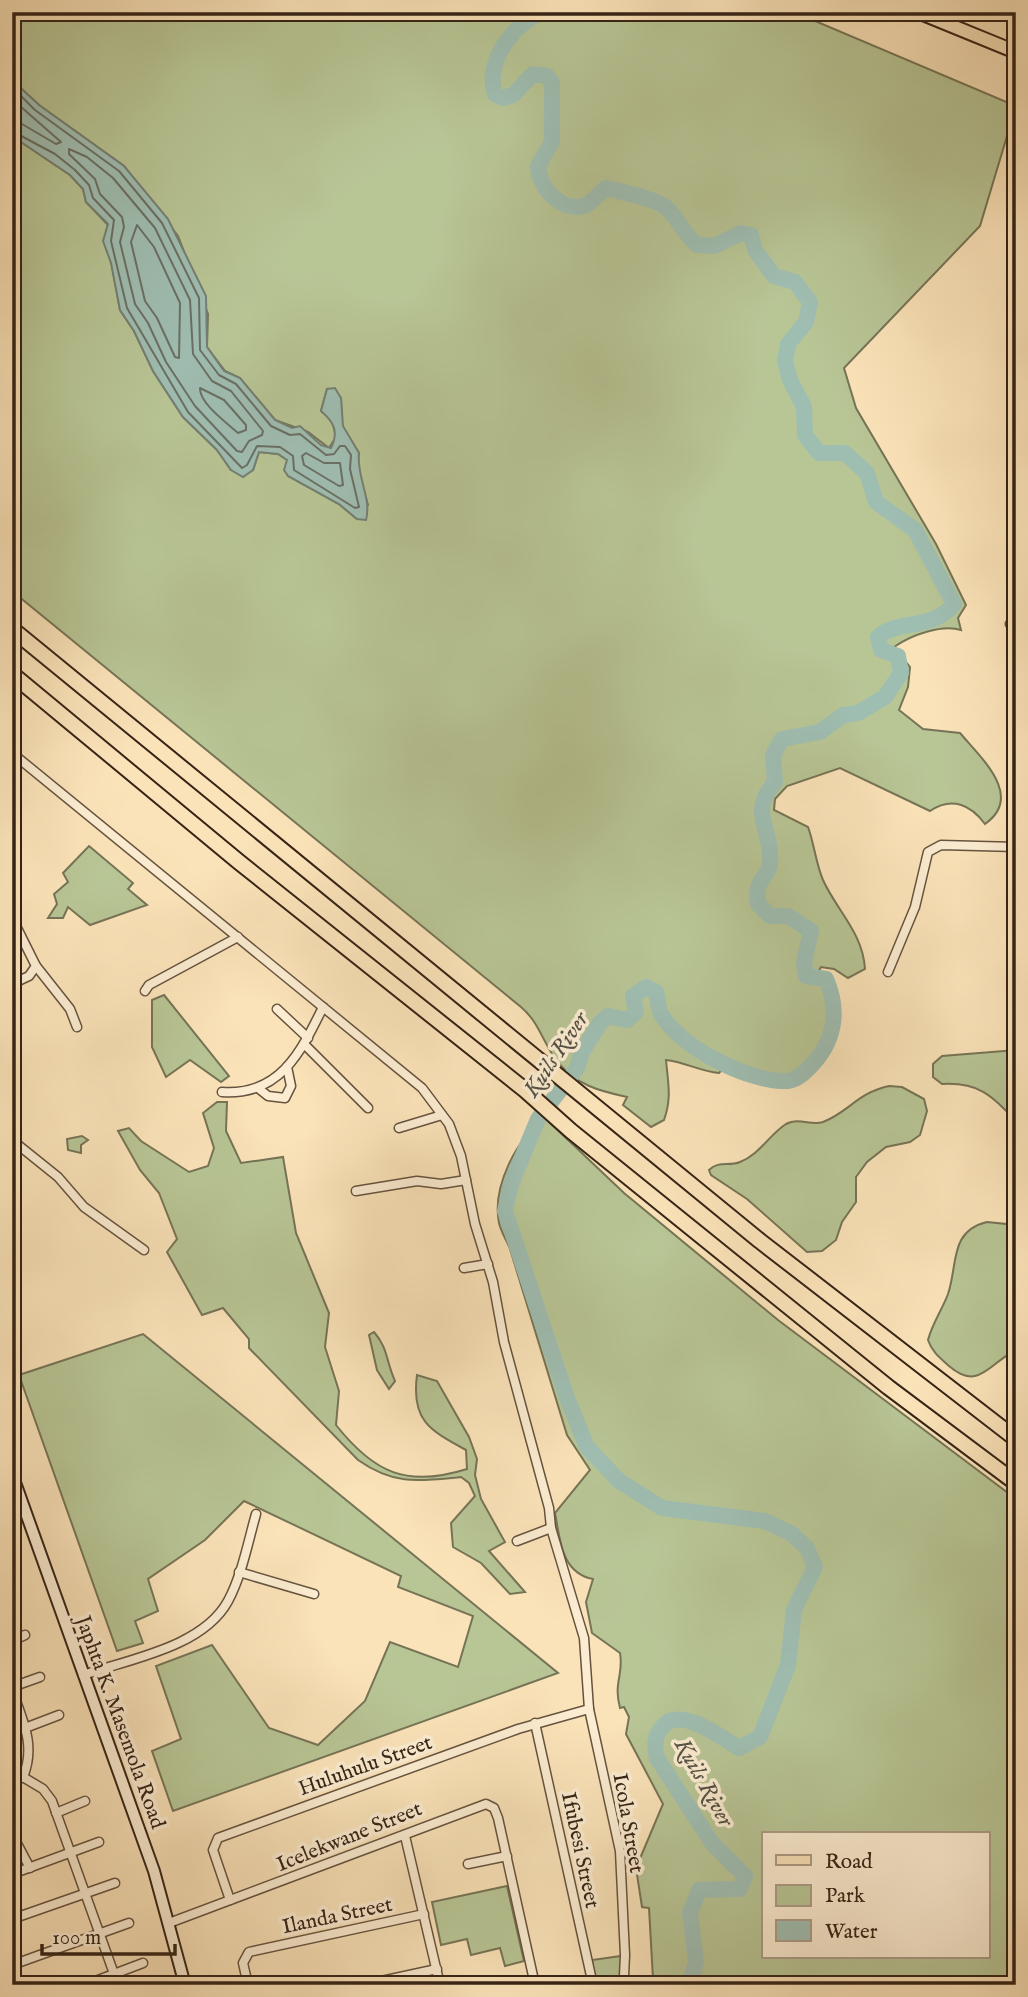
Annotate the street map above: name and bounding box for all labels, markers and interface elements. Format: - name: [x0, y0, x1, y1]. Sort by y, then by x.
- water label: Kuils River: [517, 1006, 596, 1104]
- street label: Japhta K. Masemola Road: [68, 1610, 171, 1834]
- street label: Huluhulu Street: [295, 1730, 436, 1803]
- water label: Kuils River: [667, 1732, 740, 1833]
- street label: Icola Street: [605, 1771, 650, 1875]
- street label: Ifubesi Street: [554, 1790, 605, 1911]
- street label: Icelekwane Street: [273, 1796, 426, 1879]
- legend: [762, 1832, 990, 1958]
- text: Road: [825, 1849, 873, 1876]
- text: Park: [825, 1883, 866, 1910]
- street label: Ilanda Street: [280, 1892, 395, 1941]
- scale bar: [42, 1913, 175, 1957]
- text: Water: [825, 1919, 878, 1946]
- text: 100 m: [52, 1925, 101, 1952]

